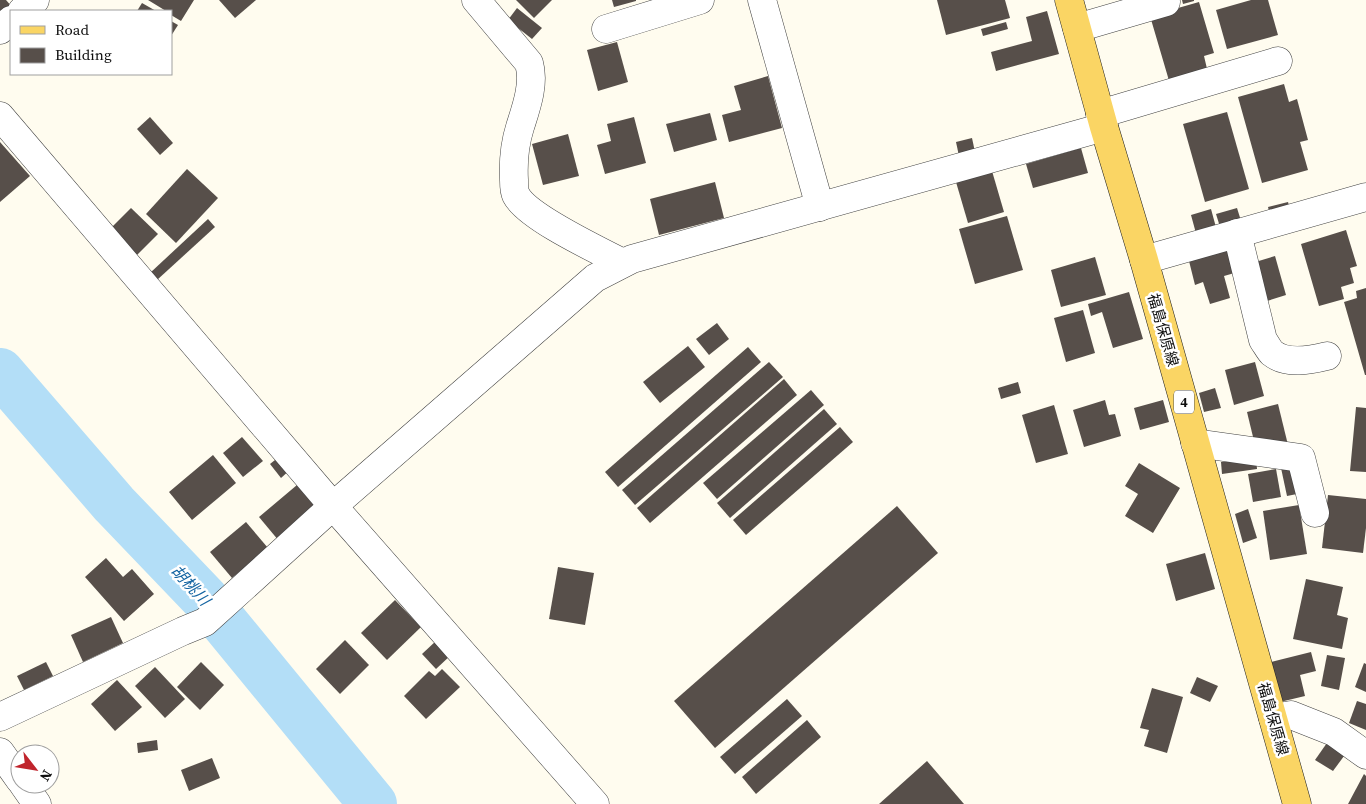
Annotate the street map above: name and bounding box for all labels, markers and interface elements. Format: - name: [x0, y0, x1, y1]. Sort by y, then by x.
- legend: [10, 10, 172, 75]
- text: Road: [55, 19, 89, 40]
- text: Building: [55, 44, 112, 65]
- street label: 福島保原線: [1143, 291, 1184, 369]
- road number: 4: [1174, 391, 1194, 414]
- water label: 胡桃川: [167, 560, 217, 612]
- street label: 福島保原線: [1253, 680, 1294, 758]
- north arrow: [10, 744, 60, 794]
- text: N: [35, 766, 57, 785]

